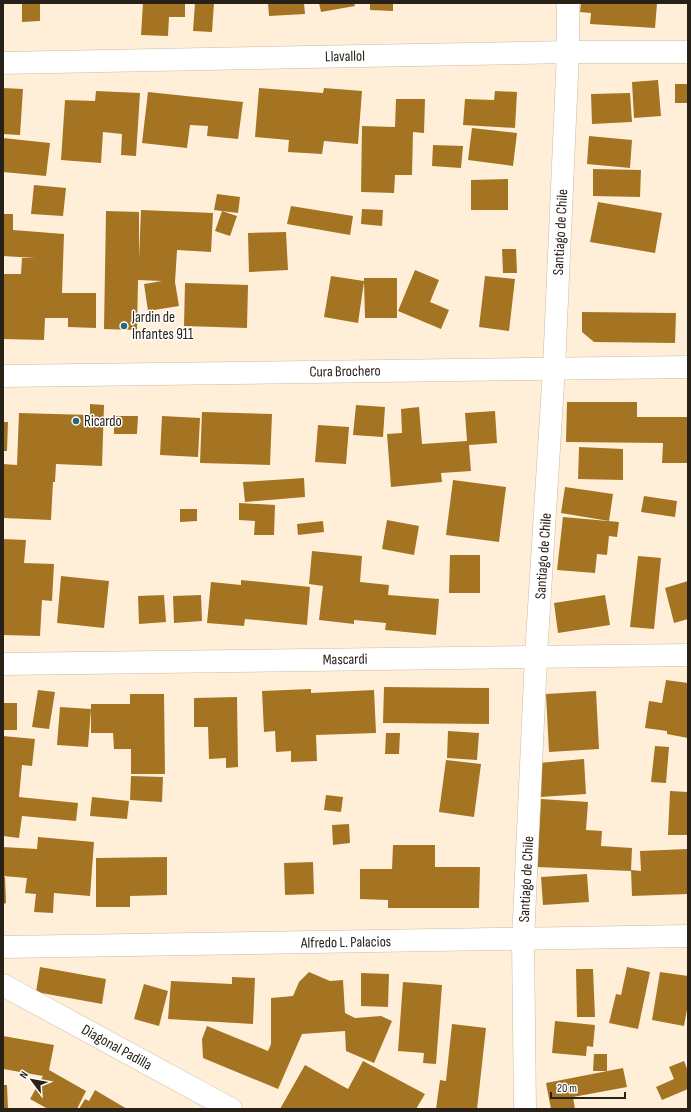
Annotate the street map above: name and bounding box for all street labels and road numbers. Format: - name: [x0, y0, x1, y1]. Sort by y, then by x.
- street label: Llavallol: [325, 47, 365, 66]
- street label: Santiago de Chile: [549, 188, 572, 276]
- street label: Cura Brochero: [309, 361, 381, 382]
- street label: Santiago de Chile: [531, 512, 556, 600]
- street label: Mascardi: [322, 650, 368, 669]
- street label: Santiago de Chile: [515, 835, 538, 923]
- street label: Alfredo L. Palacios: [300, 932, 391, 953]
- street label: Diagonal Padilla: [78, 1020, 156, 1075]

